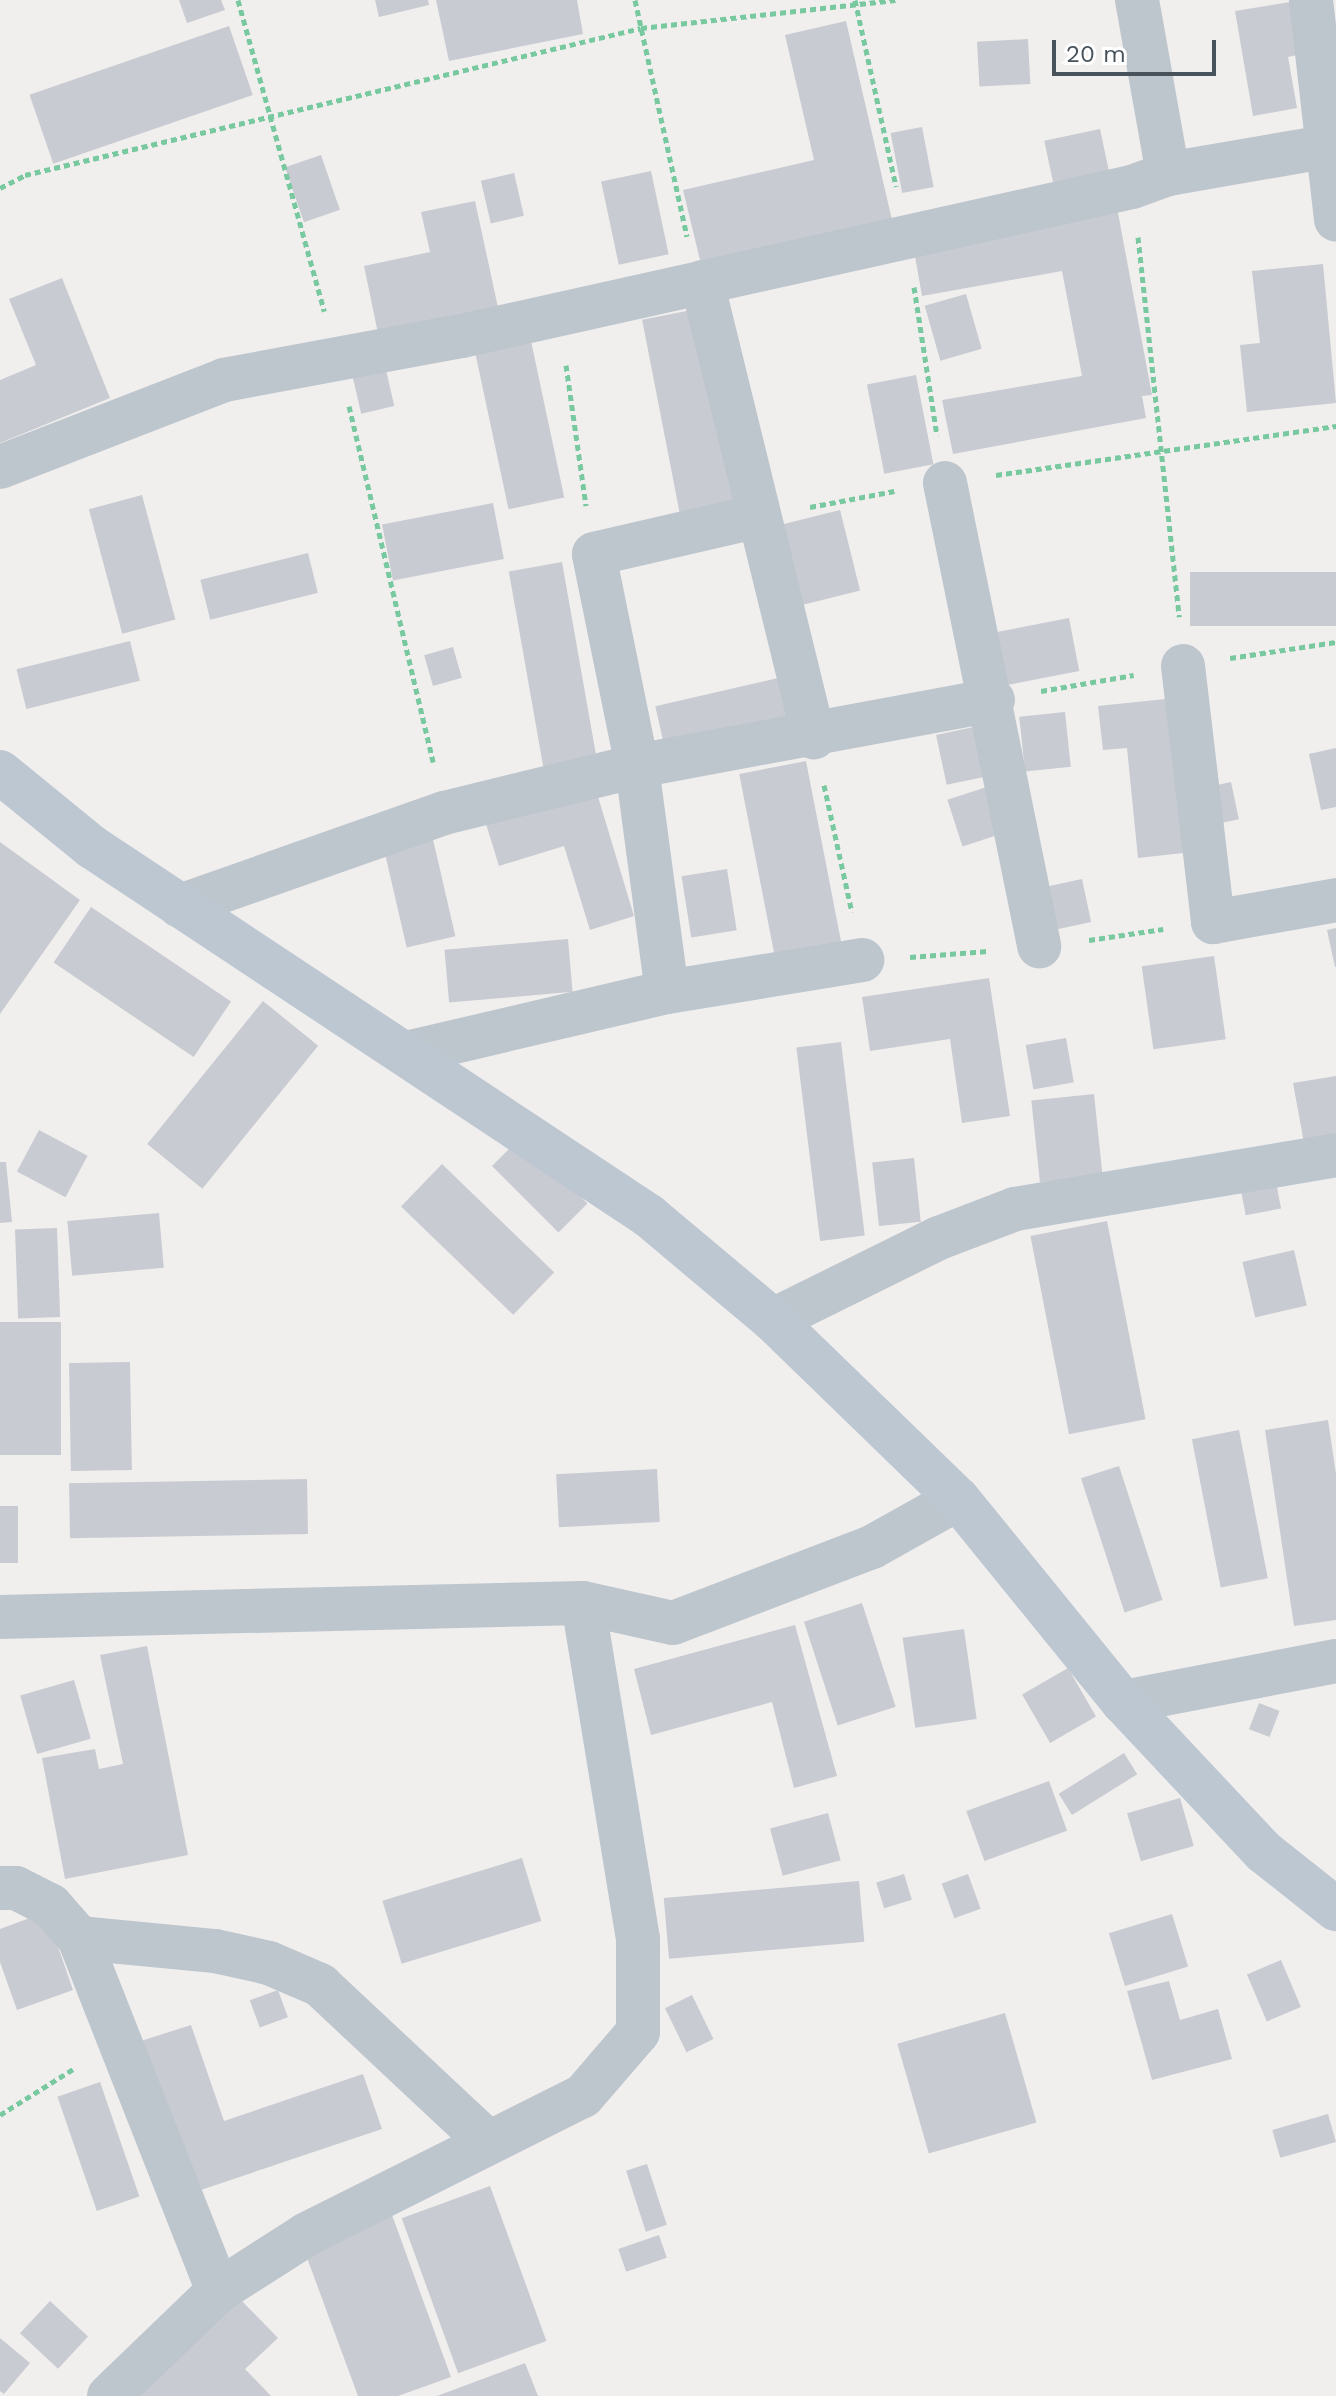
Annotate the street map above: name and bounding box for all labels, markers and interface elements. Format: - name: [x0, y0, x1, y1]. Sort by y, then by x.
- scale bar: [1056, 24, 1220, 74]
- text: 20 m: [1066, 40, 1126, 68]

